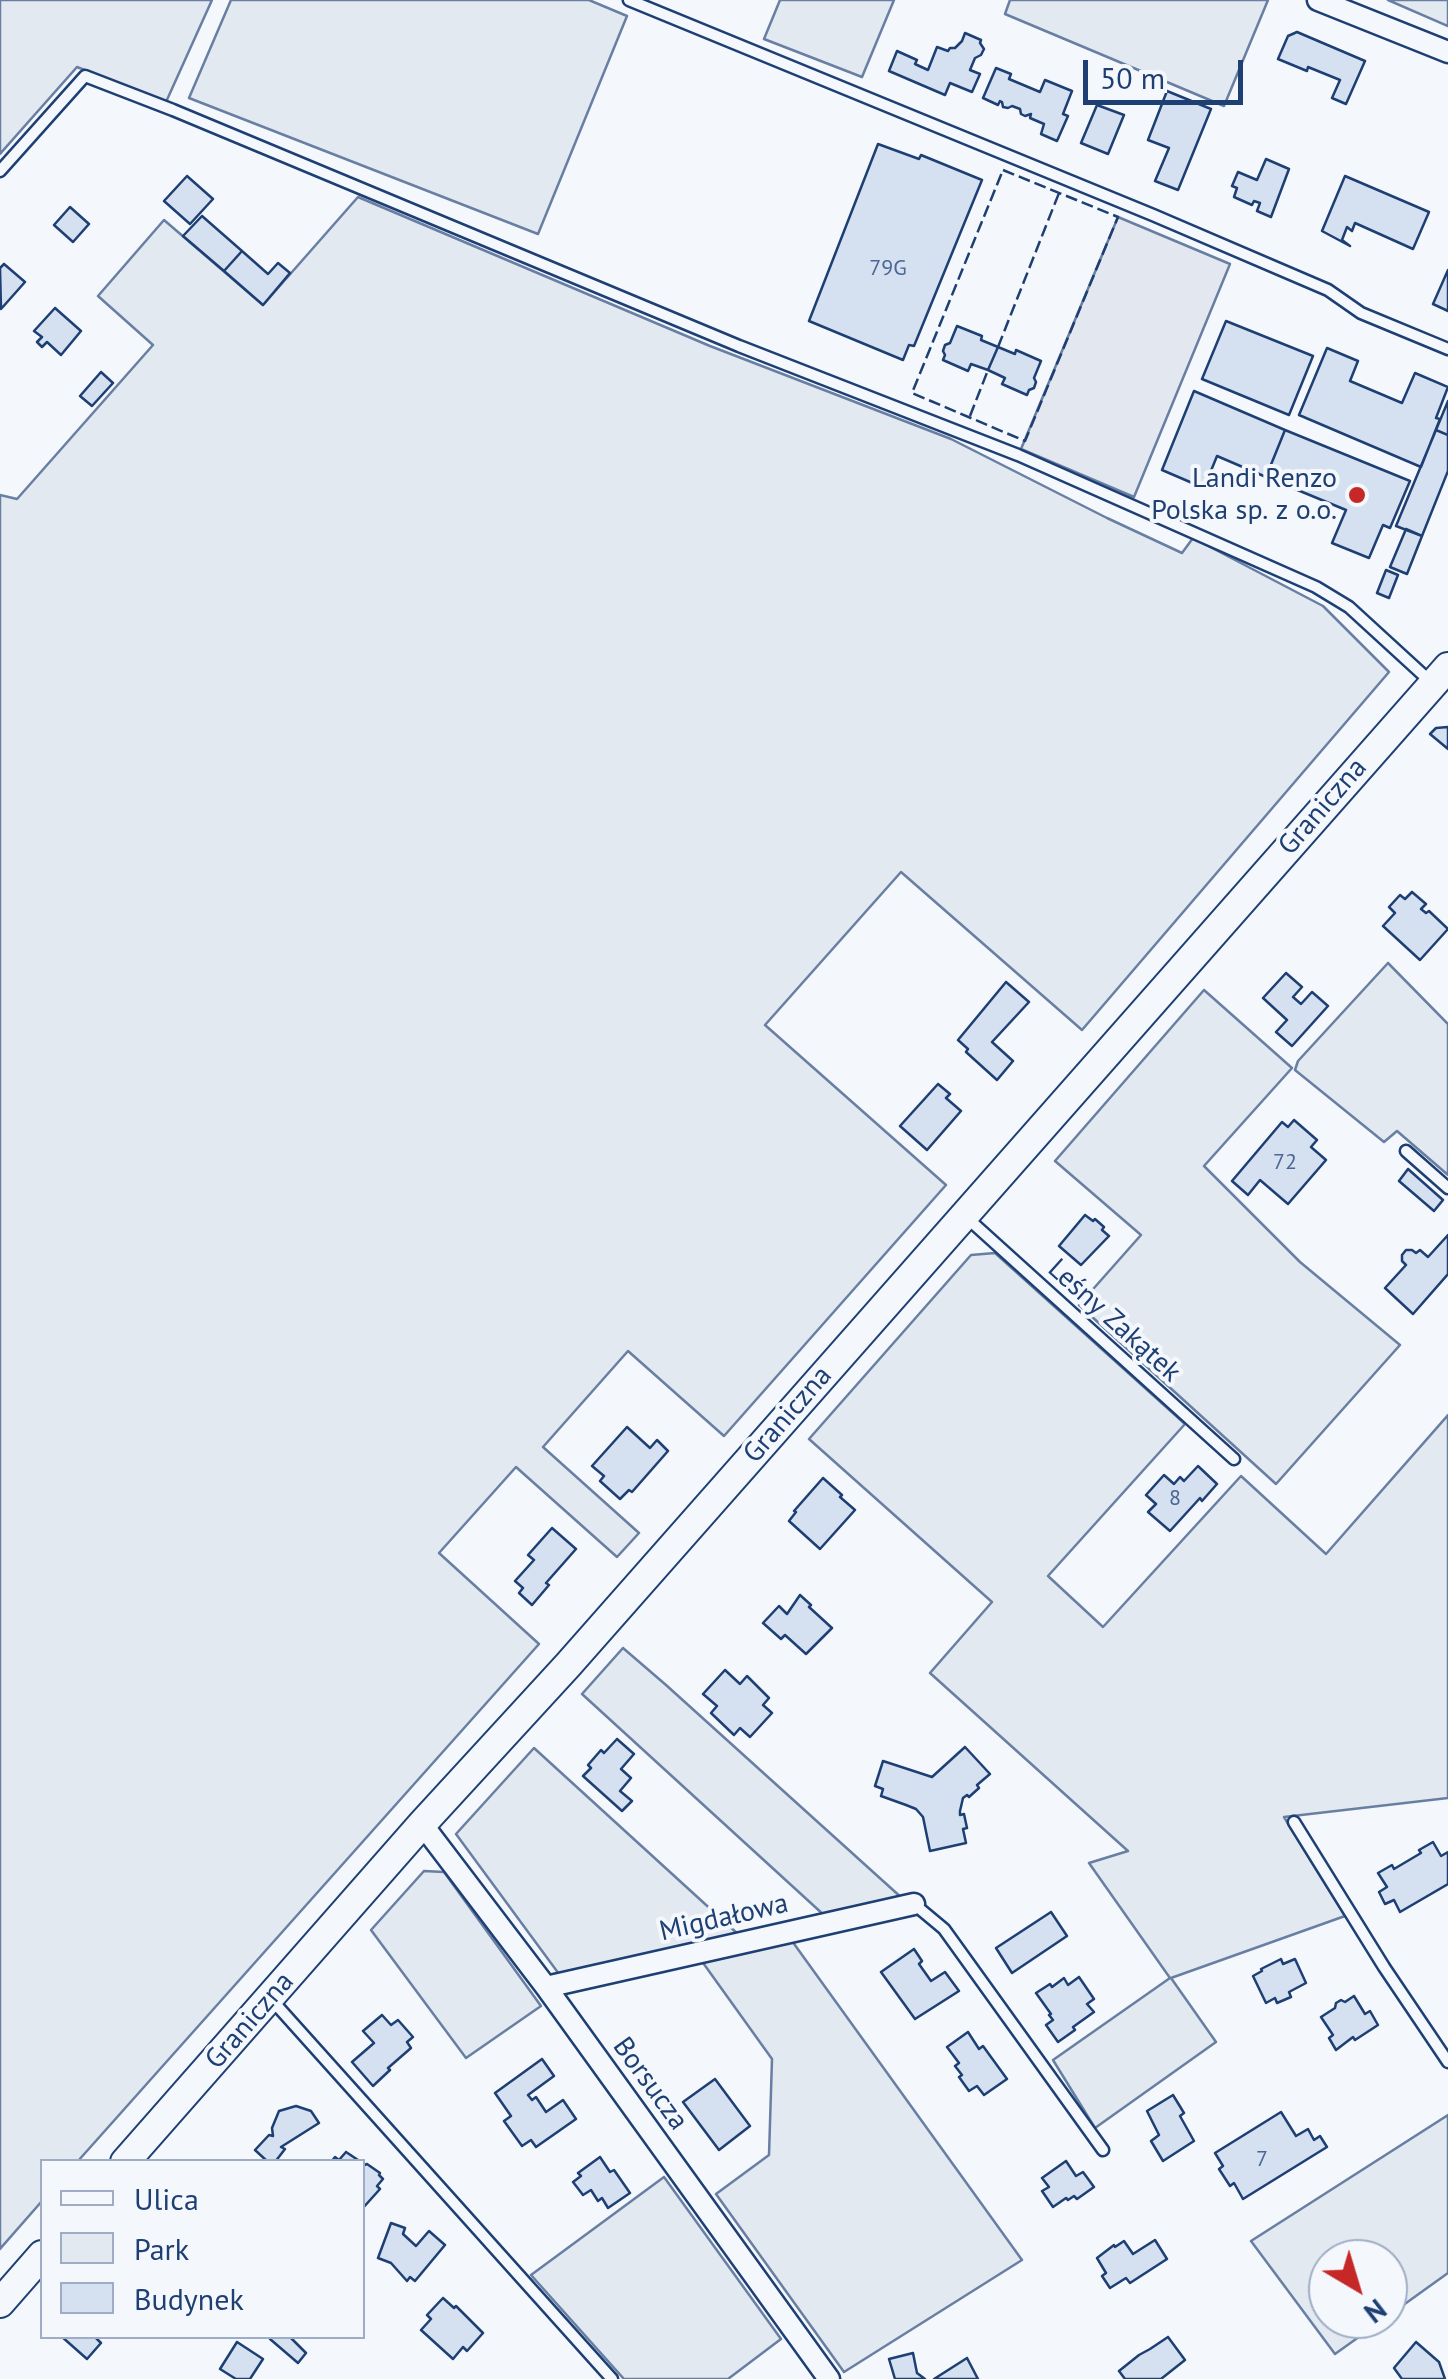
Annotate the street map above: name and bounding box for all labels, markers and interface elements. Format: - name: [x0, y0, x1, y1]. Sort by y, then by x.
- scale bar: [1088, 40, 1248, 102]
- text: 50 m: [1100, 58, 1165, 97]
- house number: 79G: [869, 256, 907, 282]
- place label: Landi Renzo Polska sp. z o.o.: [1151, 462, 1337, 528]
- marker: Landi Renzo Polska sp. z o.o.: [1346, 484, 1368, 506]
- street label: Graniczna: [1272, 752, 1374, 862]
- house number: 72: [1273, 1150, 1297, 1176]
- street label: Leśny Zakątek: [1041, 1253, 1187, 1389]
- street label: Graniczna: [737, 1360, 839, 1470]
- house number: 8: [1169, 1486, 1181, 1512]
- street label: Migdałowa: [656, 1887, 792, 1949]
- street label: Graniczna: [199, 1966, 301, 2076]
- street label: Borsucza: [605, 2031, 695, 2137]
- house number: 7: [1256, 2147, 1268, 2173]
- legend: [40, 2159, 365, 2339]
- text: Ulica: [134, 2179, 199, 2218]
- text: Park: [134, 2229, 189, 2268]
- north arrow: [1308, 2239, 1408, 2339]
- text: Budynek: [134, 2279, 244, 2318]
- text: N: [1357, 2291, 1394, 2332]

